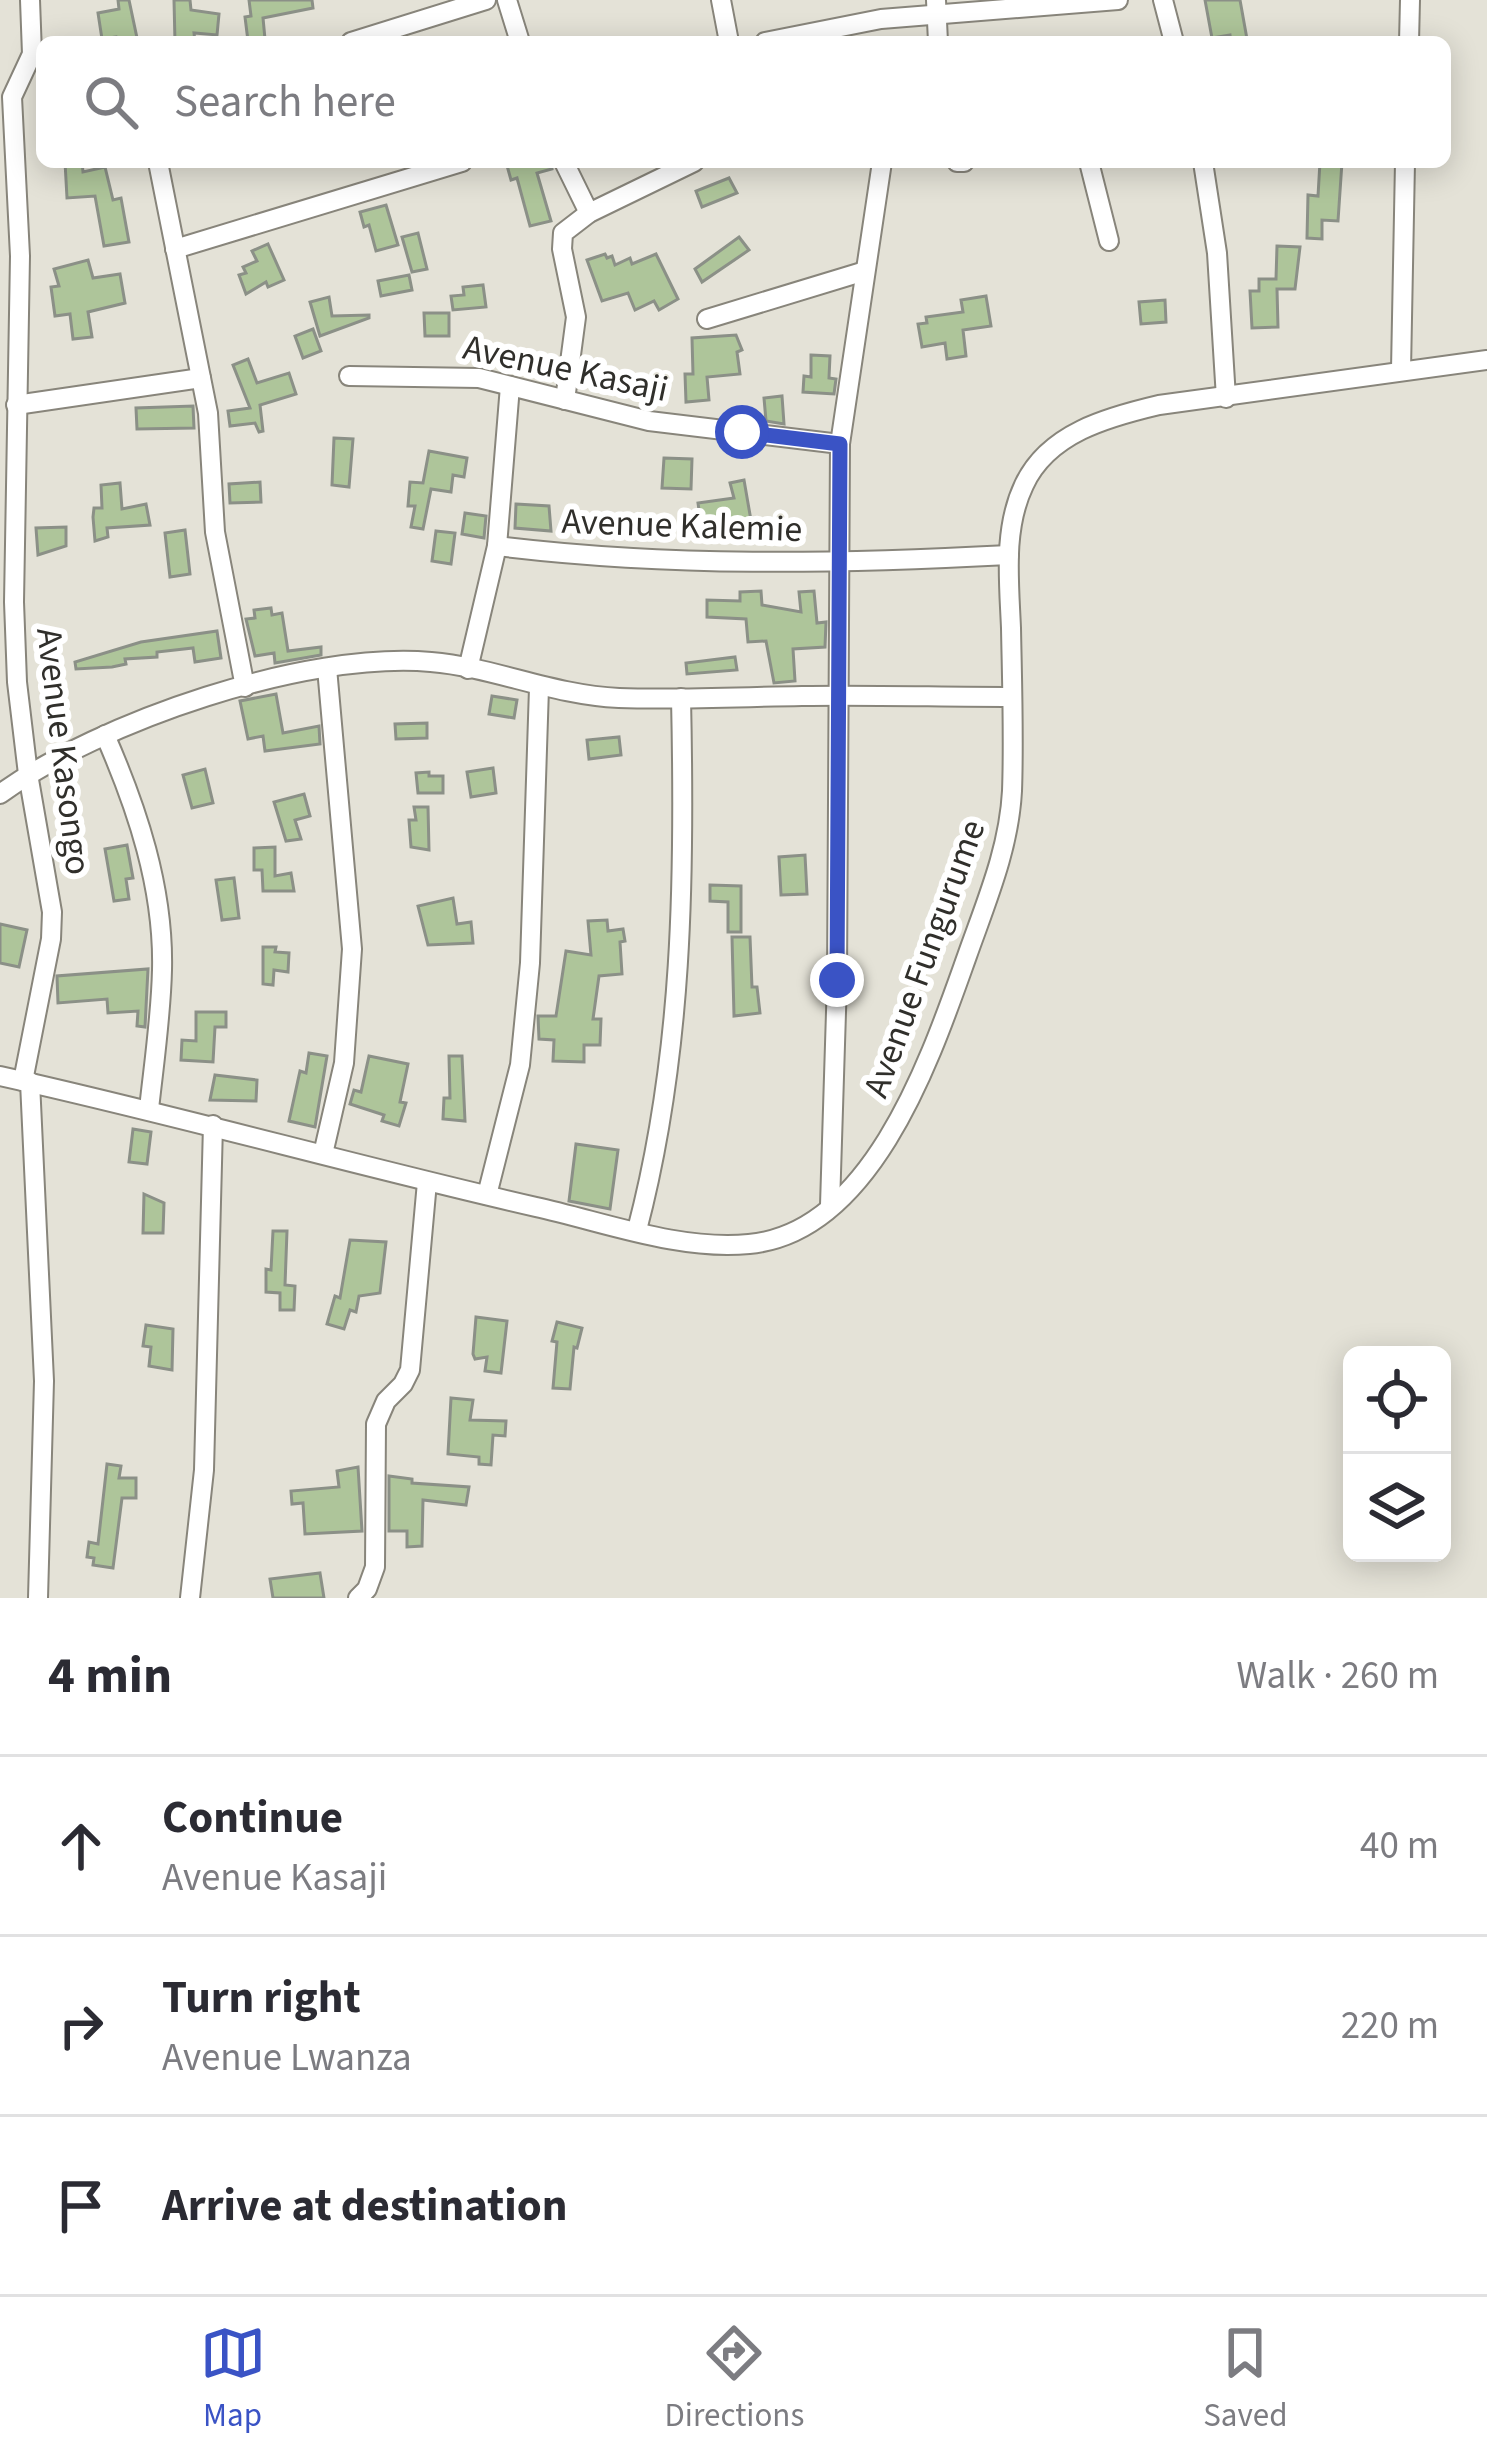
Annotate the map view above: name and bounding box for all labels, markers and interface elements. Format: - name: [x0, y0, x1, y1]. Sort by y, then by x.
- search box: [36, 36, 1451, 168]
- icon: search: [78, 69, 144, 135]
- text: Search here: [174, 70, 396, 134]
- street label: Avenue Kasaji: [459, 322, 673, 415]
- route start: [715, 405, 769, 459]
- street label: Avenue Kalemie: [561, 496, 803, 555]
- street label: Avenue Kasongo: [23, 625, 104, 878]
- street label: Avenue Fungurume: [850, 813, 998, 1104]
- route end: [810, 953, 864, 1007]
- map controls: [1343, 1346, 1451, 1562]
- button: locate: [1343, 1346, 1451, 1454]
- button: layers: [1343, 1454, 1451, 1562]
- text: 4 min: [48, 1640, 172, 1712]
- text: Walk · 260 m: [1236, 1648, 1439, 1704]
- text: Continue: [162, 1786, 343, 1850]
- icon: ahead: [48, 1813, 114, 1879]
- text: 40 m: [1360, 1818, 1439, 1874]
- text: Avenue Kasaji: [162, 1850, 387, 1906]
- text: Turn right: [162, 1966, 361, 2030]
- icon: right: [48, 1993, 114, 2059]
- text: 220 m: [1341, 1998, 1439, 2054]
- text: Avenue Lwanza: [162, 2030, 412, 2086]
- icon: arrive: [48, 2173, 114, 2239]
- text: Arrive at destination: [162, 2174, 567, 2238]
- tab: Map: [200, 2320, 266, 2439]
- tab: Directions: [665, 2320, 804, 2439]
- tab: Saved: [1203, 2320, 1287, 2439]

